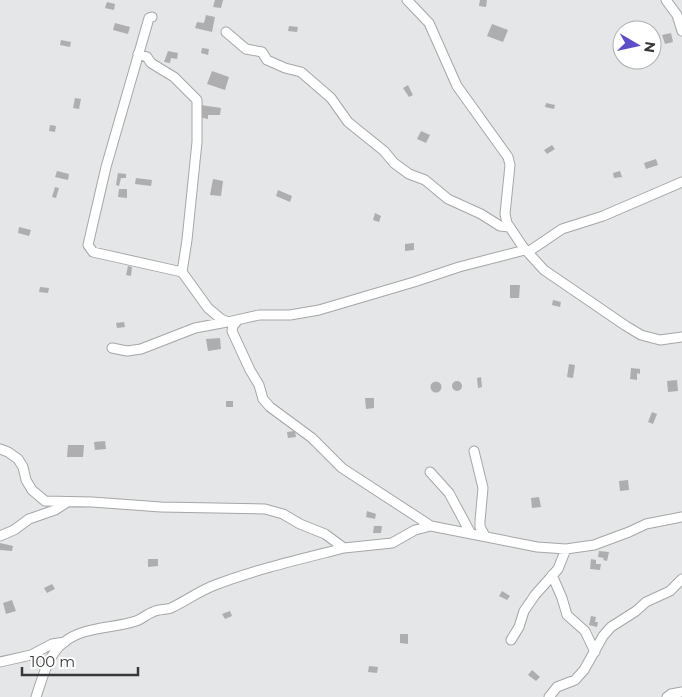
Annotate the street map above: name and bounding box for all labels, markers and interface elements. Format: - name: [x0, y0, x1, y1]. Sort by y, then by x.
- north arrow: [612, 20, 662, 70]
- text: N: [640, 40, 660, 54]
- scale bar: [22, 644, 139, 676]
- text: 100 m: [30, 652, 75, 671]

